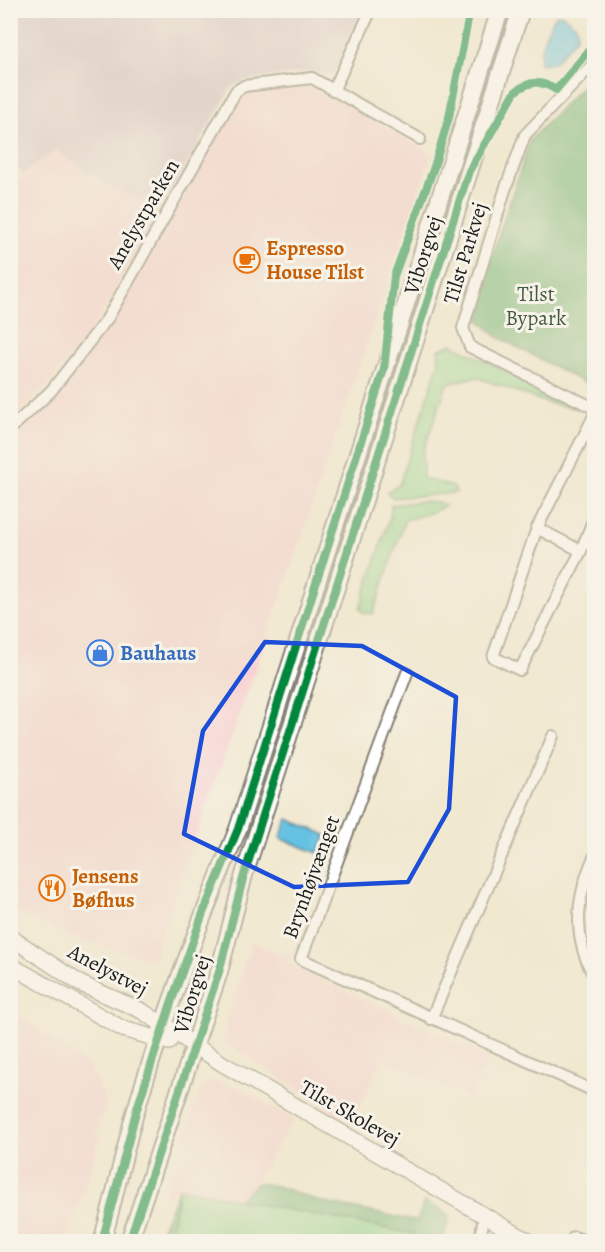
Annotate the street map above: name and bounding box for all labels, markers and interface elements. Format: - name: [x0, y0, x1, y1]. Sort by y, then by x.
- street label: Anelystparken: [100, 154, 186, 275]
- street label: Tilst Parkvej: [436, 199, 494, 307]
- street label: Viborgvej: [397, 212, 449, 299]
- place label: Espresso House Tilst: [266, 234, 364, 286]
- cafe icon: Espresso House Tilst: [232, 245, 262, 275]
- park label: Tilst Bypark: [505, 280, 567, 332]
- shop icon: Bauhaus: [85, 638, 115, 668]
- place label: Bauhaus: [120, 639, 196, 667]
- street label: Brynhøjvænget: [276, 811, 346, 943]
- place label: Jensens Bøfhus: [72, 862, 138, 914]
- restaurant icon: Jensens Bøfhus: [37, 873, 67, 903]
- street label: Anelystvej: [62, 937, 153, 1003]
- street label: Viborgvej: [166, 951, 217, 1038]
- street label: Tilst Skolevej: [295, 1073, 405, 1153]

